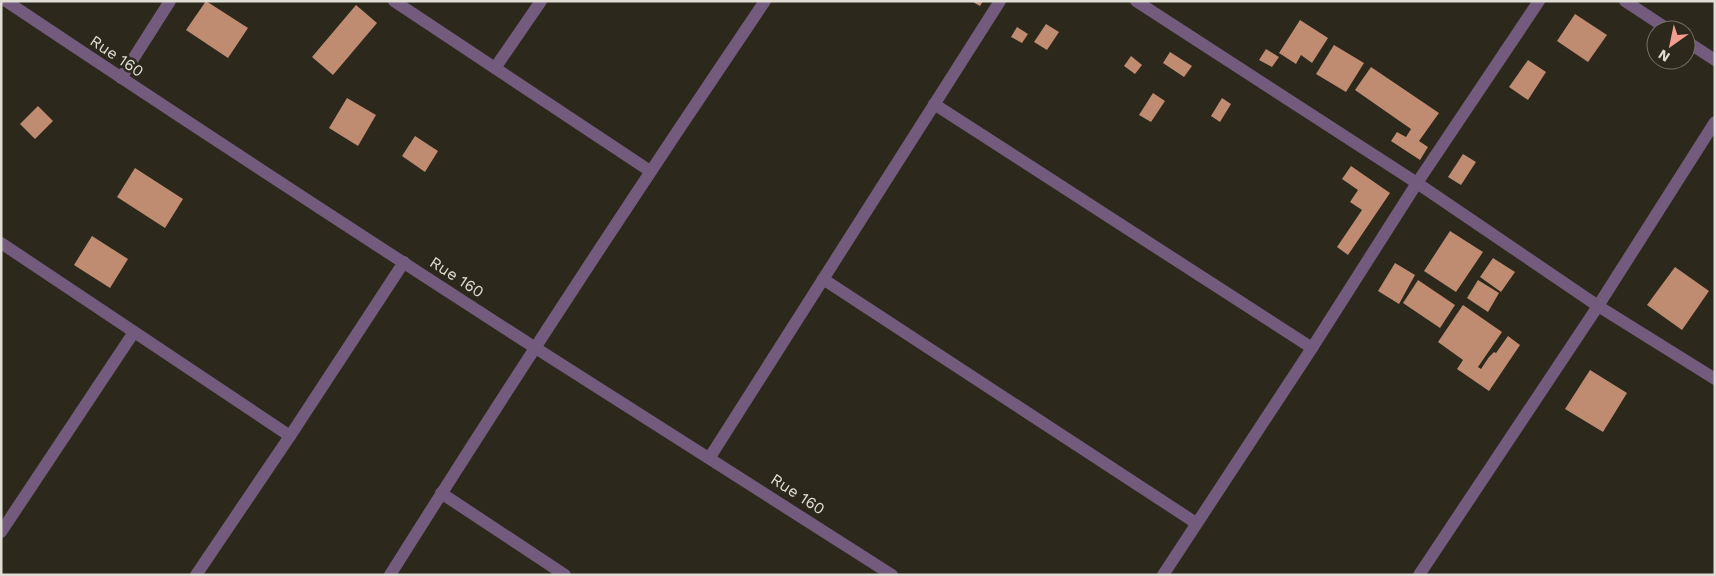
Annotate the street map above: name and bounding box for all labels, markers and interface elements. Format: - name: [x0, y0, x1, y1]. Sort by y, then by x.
- north arrow: [1646, 20, 1696, 70]
- street label: Rue 160: [87, 31, 147, 81]
- text: N: [1655, 46, 1673, 65]
- street label: Rue 160: [426, 253, 488, 301]
- street label: Rue 160: [767, 470, 829, 518]

